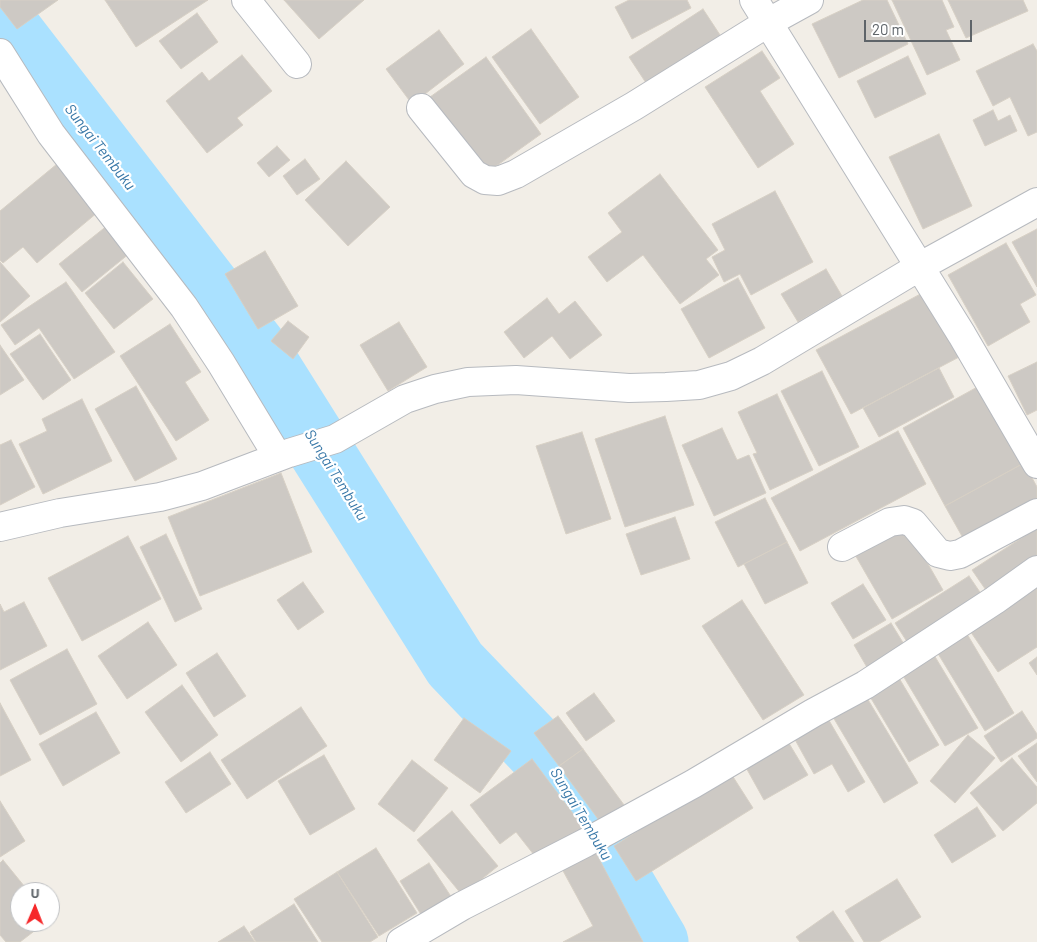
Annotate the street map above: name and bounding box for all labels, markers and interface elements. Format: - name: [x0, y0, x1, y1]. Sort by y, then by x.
- scale bar: [867, 10, 974, 42]
- text: 20 m: [872, 20, 904, 38]
- water label: Sungai Tembuku: [61, 100, 139, 194]
- water label: Sungai Tembuku: [301, 426, 371, 524]
- water label: Sungai Tembuku: [546, 765, 616, 863]
- north arrow: [10, 882, 60, 932]
- text: U: [31, 884, 40, 901]

